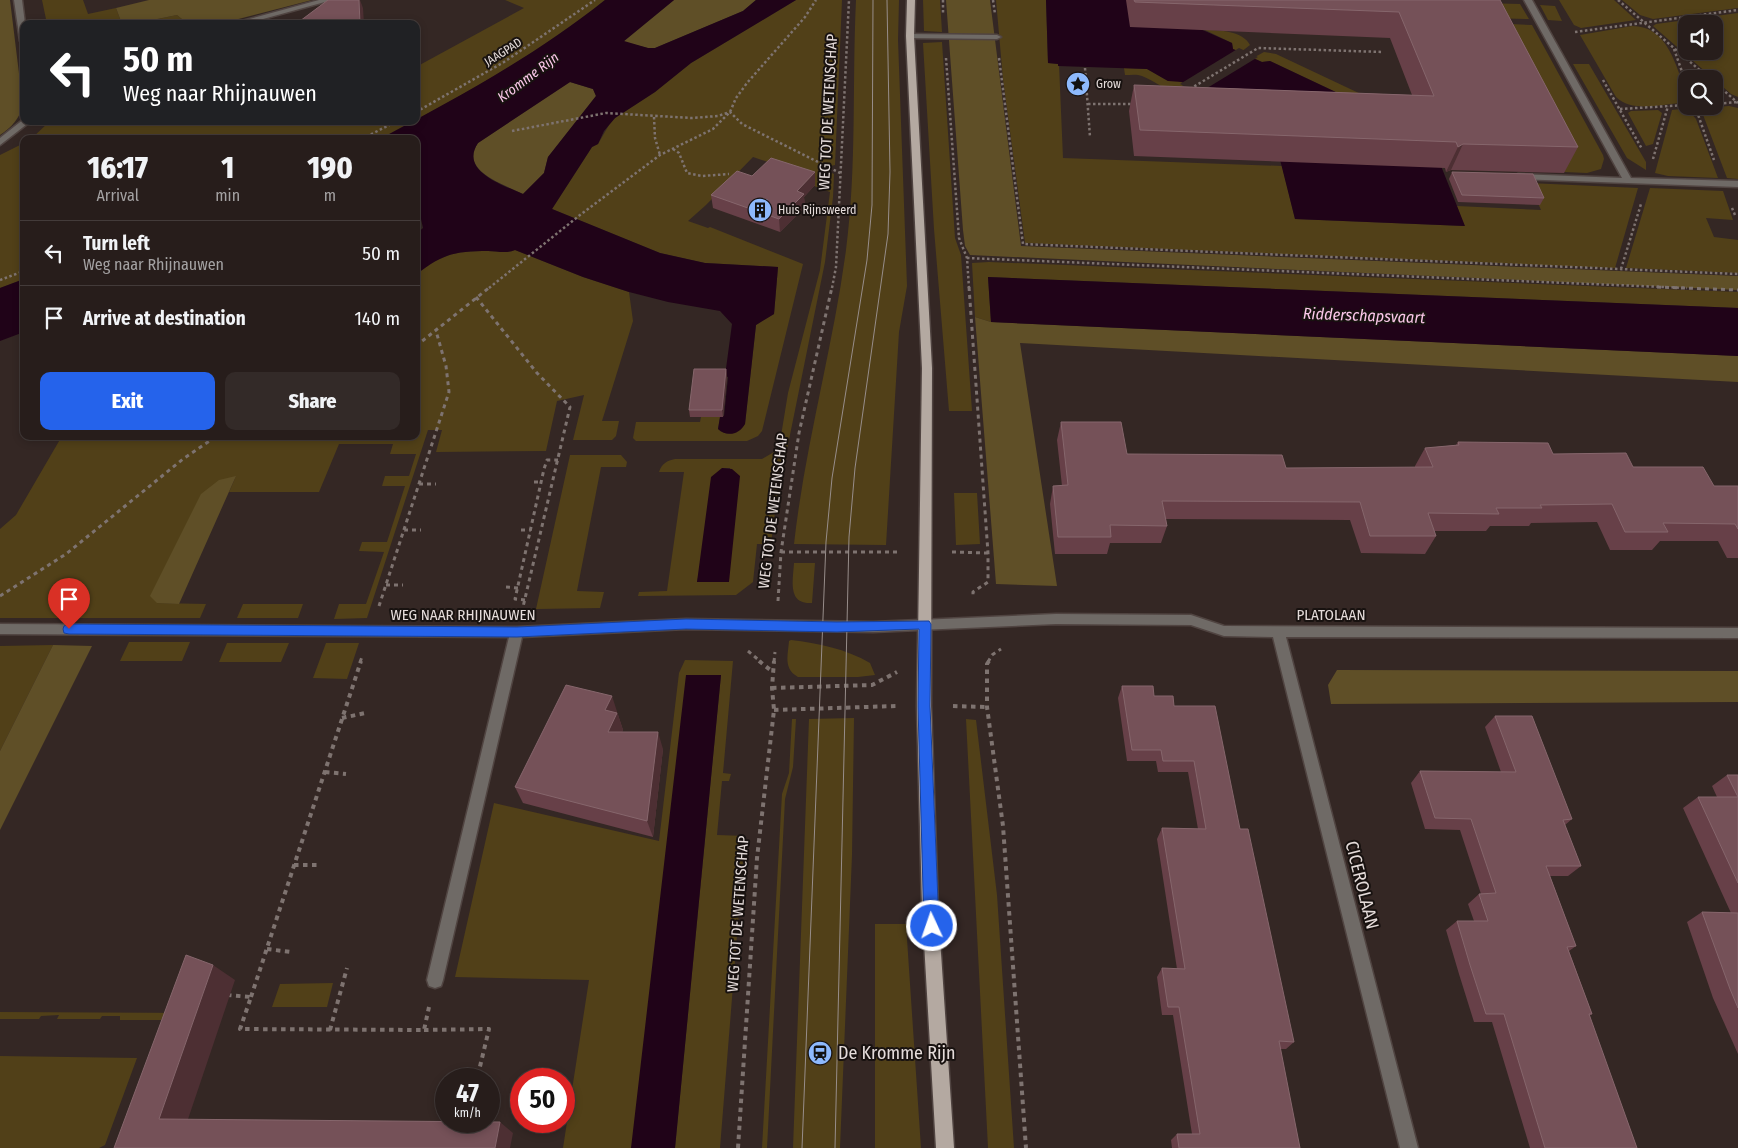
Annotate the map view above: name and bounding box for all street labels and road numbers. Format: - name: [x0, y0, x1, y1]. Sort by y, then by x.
- street label: WEG TOT DE WETENSCHAP: [815, 33, 841, 191]
- street label: JAAGPAD: [482, 35, 524, 69]
- street label: WEG TOT DE WETENSCHAP: [755, 432, 791, 590]
- street label: WEG NAAR RHIJNAUWEN: [390, 606, 536, 624]
- street label: PLATOLAAN: [1296, 606, 1366, 624]
- street label: WEG TOT DE WETENSCHAP: [724, 835, 752, 993]
- street label: CICEROLAAN: [1340, 839, 1384, 931]

